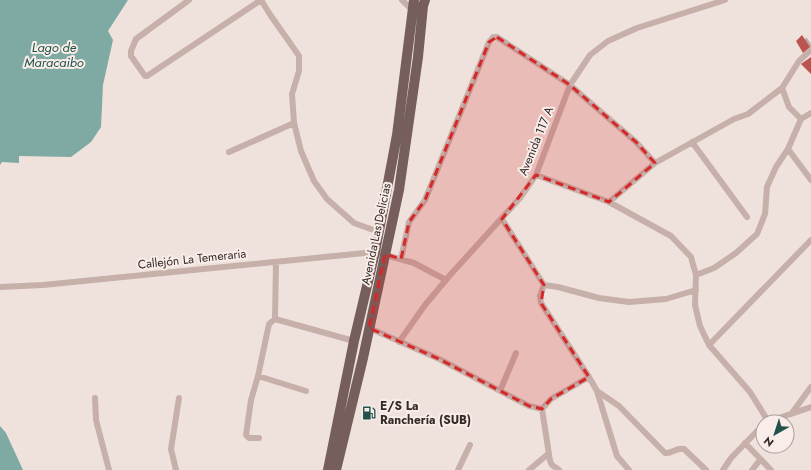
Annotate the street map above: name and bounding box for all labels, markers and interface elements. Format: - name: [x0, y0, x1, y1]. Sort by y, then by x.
- water label: Lago de Maracaibo: [24, 38, 84, 72]
- street label: Avenida 117 A: [514, 104, 558, 178]
- street label: Avenida Las Delicias: [356, 181, 396, 287]
- street label: Callejón La Temeraria: [137, 244, 247, 274]
- place label: E/S La Ranchería (SUB): [380, 397, 471, 429]
- fuel station icon: E/S La Ranchería (SUB): [361, 405, 377, 421]
- north arrow: [755, 414, 795, 454]
- text: N: [760, 433, 777, 451]

